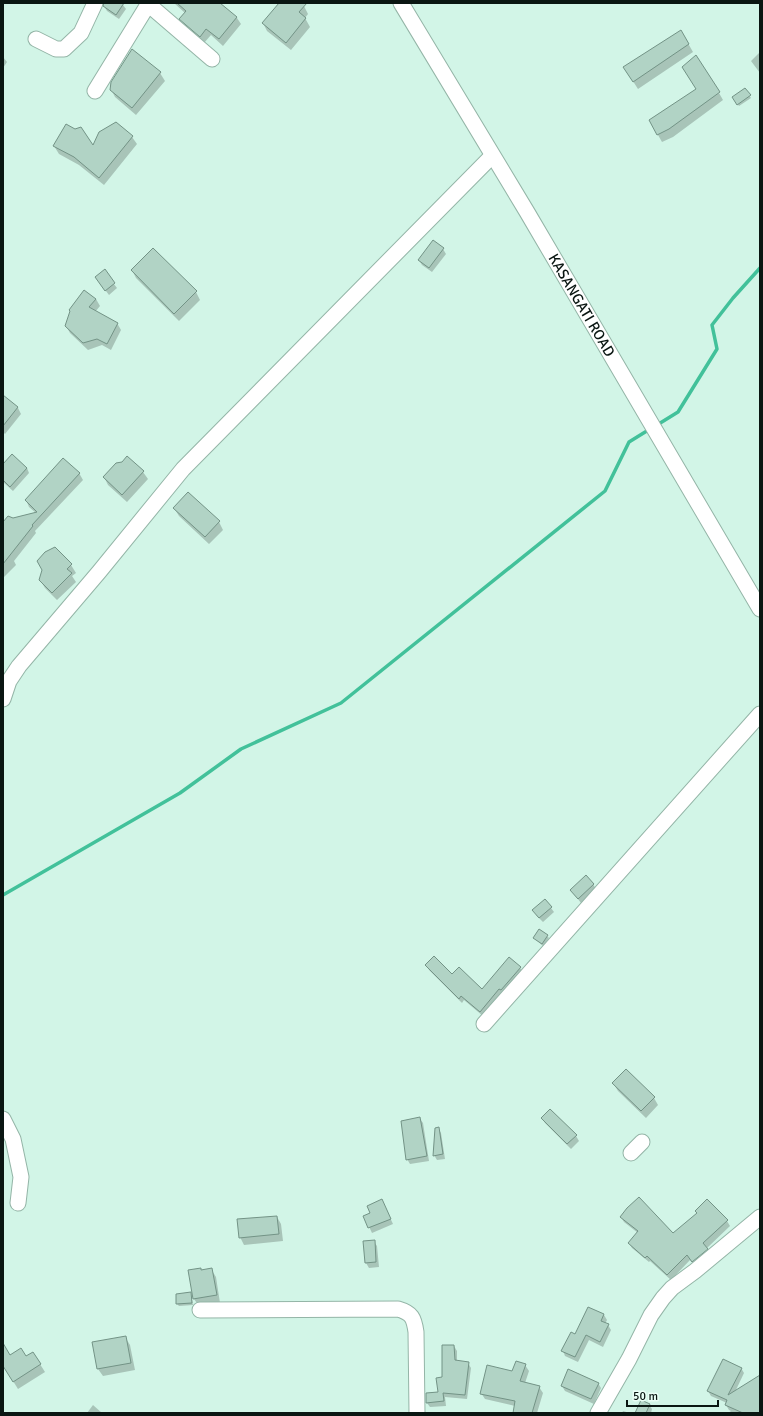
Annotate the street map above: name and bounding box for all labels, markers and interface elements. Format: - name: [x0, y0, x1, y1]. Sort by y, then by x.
- street label: KASANGATI ROAD: [544, 250, 619, 360]
- scale bar: [627, 1382, 718, 1408]
- text: 50 m: [633, 1389, 658, 1404]

